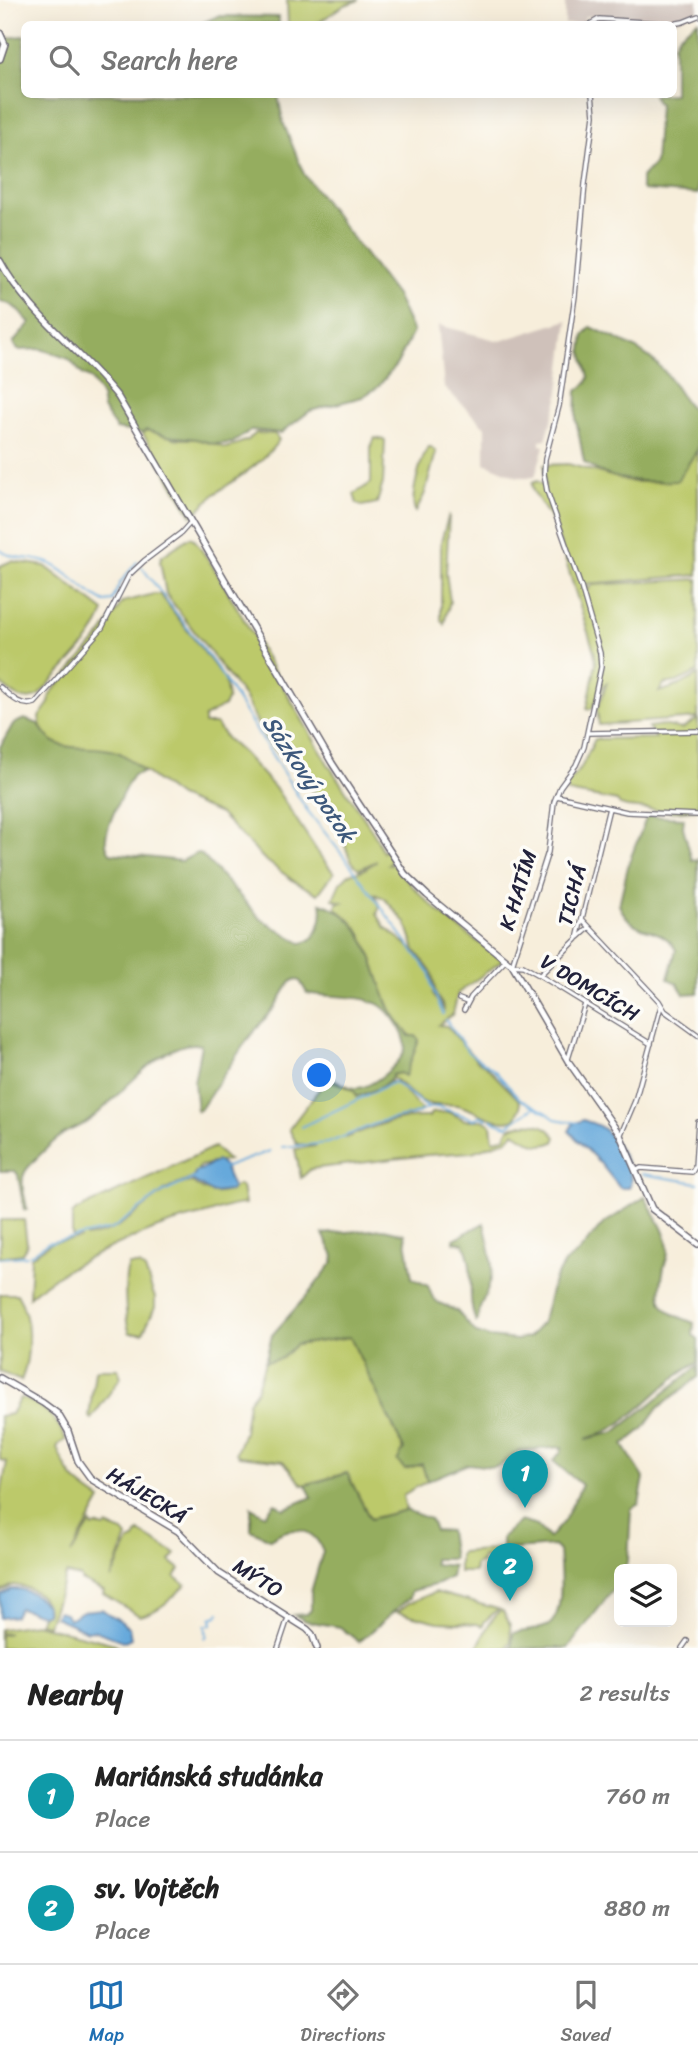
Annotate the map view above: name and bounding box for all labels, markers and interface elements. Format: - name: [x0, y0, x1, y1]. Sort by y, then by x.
- search box: [21, 21, 677, 98]
- text: Search here: [101, 37, 238, 83]
- icon: search: [45, 41, 83, 79]
- water label: Sázkový potok: [251, 707, 368, 853]
- street label: K HATÍM: [488, 845, 548, 935]
- street label: TICHÁ: [546, 858, 598, 930]
- street label: V DOMCÍCH: [533, 943, 647, 1033]
- your location: [302, 1058, 336, 1092]
- pin: 1: [502, 1450, 548, 1508]
- street label: HÁJECKÁ: [99, 1456, 197, 1535]
- pin: 2: [487, 1543, 533, 1601]
- street label: MÝTO: [225, 1548, 291, 1608]
- map controls: [614, 1564, 677, 1627]
- button: layers: [614, 1564, 677, 1627]
- text: Nearby: [28, 1667, 123, 1721]
- text: 2 results: [579, 1673, 670, 1714]
- text: Mariánská studánka: [95, 1753, 322, 1799]
- text: 1: [46, 1776, 56, 1817]
- text: 760 m: [606, 1776, 670, 1817]
- text: Place: [95, 1799, 150, 1840]
- text: sv. Vojtěch: [95, 1865, 219, 1911]
- text: 2: [44, 1888, 58, 1929]
- text: 880 m: [604, 1888, 670, 1929]
- text: Place: [95, 1911, 150, 1952]
- tab: Map: [87, 1976, 125, 2051]
- tab: Directions: [300, 1976, 386, 2051]
- tab: Saved: [560, 1976, 611, 2051]

